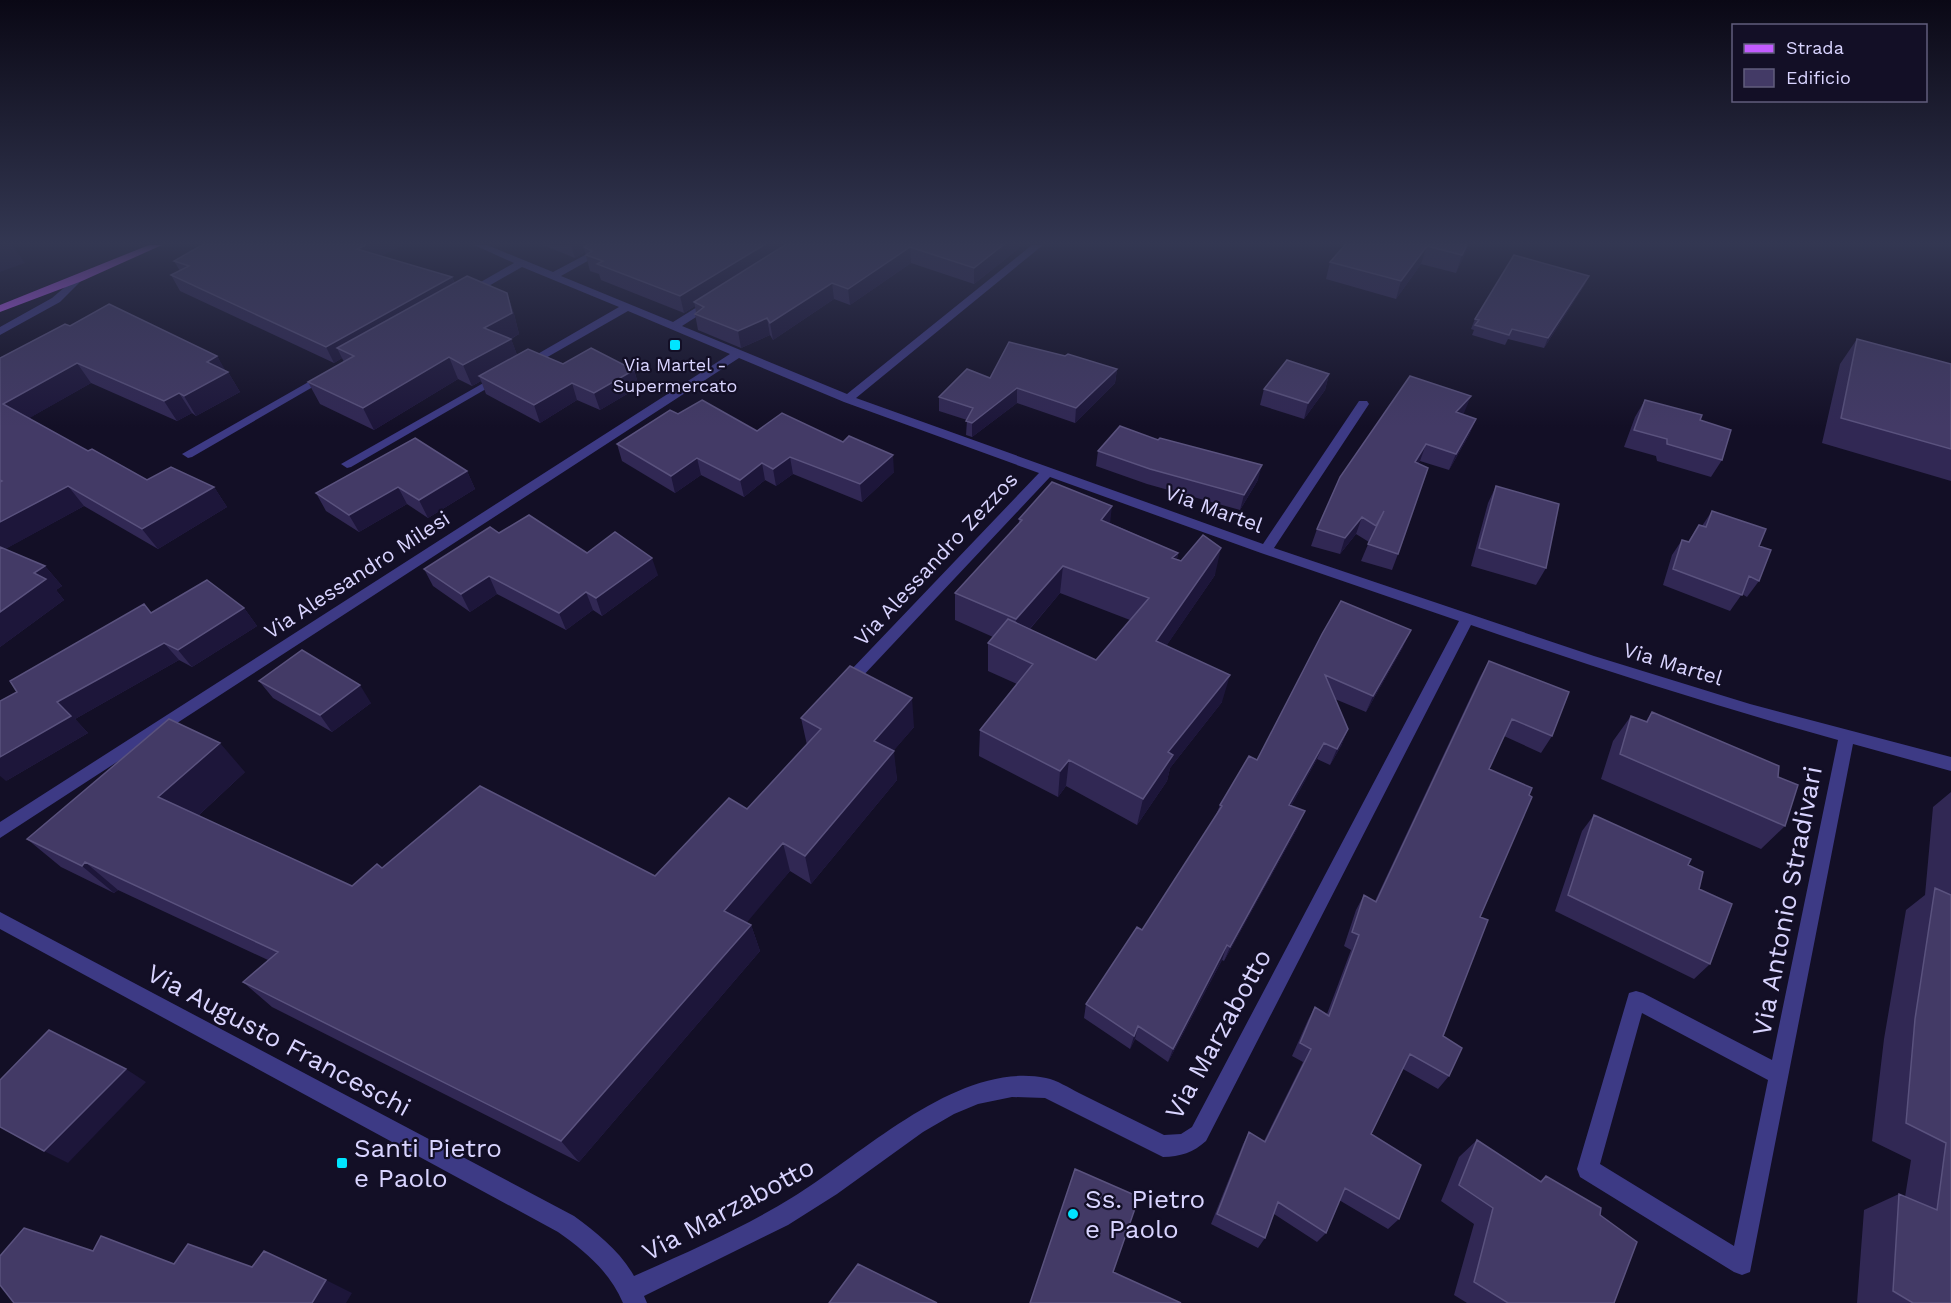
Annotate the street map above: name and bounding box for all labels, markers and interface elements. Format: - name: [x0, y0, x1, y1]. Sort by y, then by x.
- legend: [1732, 24, 1927, 102]
- text: Strada: [1786, 37, 1844, 58]
- text: Edificio: [1786, 67, 1851, 88]
- marker: Via Martel - Supermercato: [668, 338, 682, 352]
- place label: Via Martel - Supermercato: [613, 354, 737, 396]
- street label: Via Alessandro Zezzos: [849, 467, 1023, 651]
- street label: Via Martel: [1162, 479, 1267, 538]
- street label: Via Alessandro Milesi: [259, 505, 454, 644]
- street label: Via Martel: [1620, 637, 1726, 691]
- street label: Via Antonio Stradivari: [1746, 764, 1828, 1038]
- street label: Via Marzabotto: [1159, 944, 1277, 1124]
- street label: Via Augusto Franceschi: [142, 958, 416, 1122]
- place label: Santi Pietro e Paolo: [354, 1133, 502, 1193]
- street label: Via Marzabotto: [637, 1151, 819, 1267]
- marker: Santi Pietro e Paolo: [335, 1156, 349, 1170]
- place label: Ss. Pietro e Paolo: [1085, 1184, 1205, 1244]
- marker: Ss. Pietro e Paolo: [1066, 1207, 1080, 1221]

